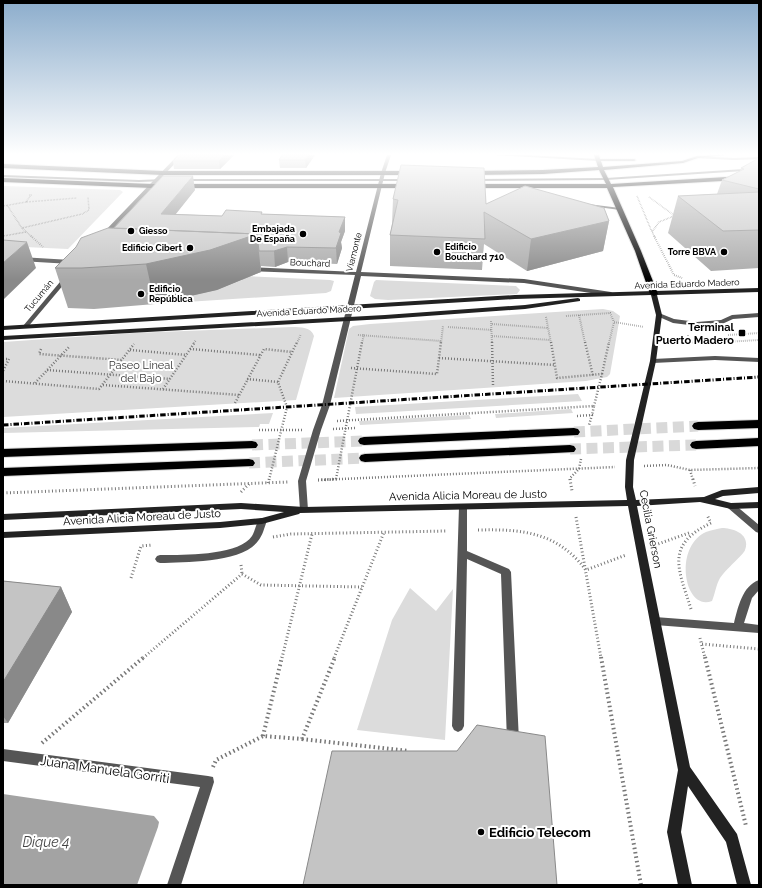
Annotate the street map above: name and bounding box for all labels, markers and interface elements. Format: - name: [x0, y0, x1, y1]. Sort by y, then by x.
- place label: Embajada De España: [250, 224, 295, 244]
- marker: Giesso: [126, 226, 136, 236]
- place label: Giesso: [139, 226, 168, 236]
- marker: Embajada De España: [298, 229, 308, 239]
- street label: Viamonte: [344, 231, 364, 273]
- place label: Edificio Bouchard 710: [445, 242, 505, 262]
- place label: Edificio Cibert: [122, 243, 183, 253]
- marker: Edificio Cibert: [185, 243, 195, 253]
- marker: Edificio Bouchard 710: [432, 247, 442, 257]
- place label: Torre BBVA: [668, 247, 717, 257]
- marker: Torre BBVA: [719, 247, 729, 257]
- street label: Bouchard: [290, 257, 331, 269]
- street label: Avenida Eduardo Madero: [634, 277, 740, 291]
- street label: Tucumán: [23, 278, 55, 314]
- place label: Edificio República: [149, 284, 193, 304]
- marker: Edificio República: [136, 289, 146, 299]
- street label: Avenida Eduardo Madero: [256, 303, 362, 319]
- place label: Terminal Puerto Madero: [656, 321, 735, 347]
- marker: Terminal Puerto Madero: [737, 328, 747, 338]
- park label: Paseo Lineal del Bajo: [109, 359, 173, 385]
- street label: Avenida Alicia Moreau de Justo: [389, 488, 548, 503]
- street label: Cecilia Grierson: [637, 489, 664, 569]
- street label: Avenida Alicia Moreau de Justo: [63, 507, 222, 528]
- street label: Juana Manuela Gorriti: [39, 753, 171, 786]
- place label: Edificio Telecom: [489, 825, 591, 840]
- marker: Edificio Telecom: [476, 827, 486, 837]
- water label: Dique 4: [22, 834, 70, 850]

